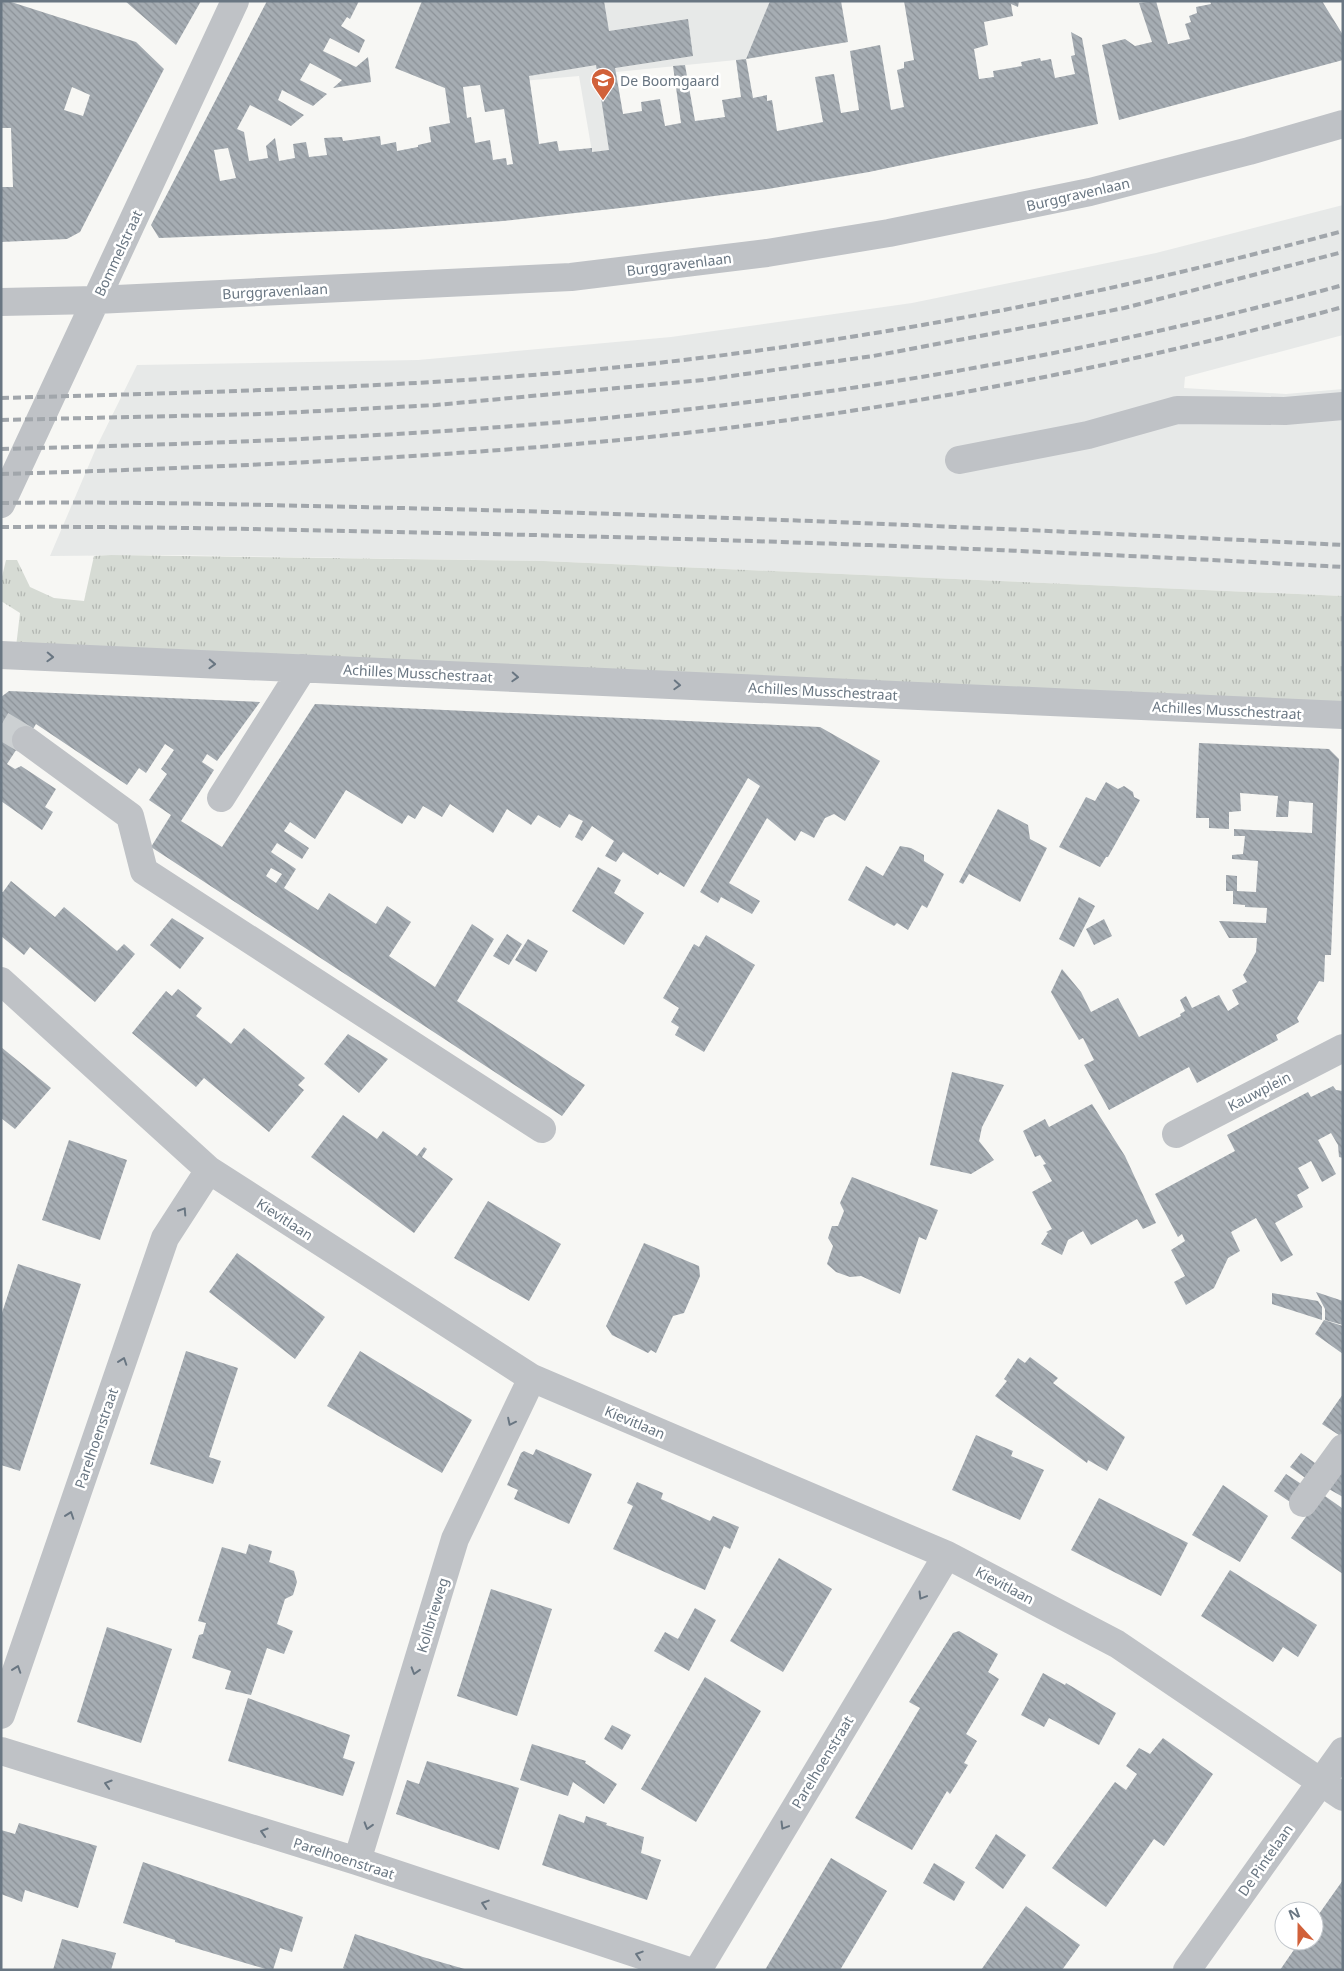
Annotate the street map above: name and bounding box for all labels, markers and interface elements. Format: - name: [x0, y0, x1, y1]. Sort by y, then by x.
- school or university icon: De Boomgaard: [590, 67, 616, 101]
- place label: De Boomgaard: [620, 71, 719, 90]
- street label: Burggravenlaan: [1024, 173, 1132, 215]
- street label: Bommelstraat: [90, 207, 146, 299]
- street label: Burggravenlaan: [625, 248, 733, 280]
- street label: Burggravenlaan: [222, 279, 328, 303]
- one-way arrow: [46, 652, 54, 662]
- one-way arrow: [209, 659, 217, 669]
- street label: Achilles Musschestraat: [343, 660, 493, 686]
- one-way arrow: [511, 672, 519, 683]
- street label: Achilles Musschestraat: [748, 678, 898, 704]
- one-way arrow: [673, 679, 681, 690]
- street label: Achilles Musschestraat: [1152, 697, 1302, 723]
- street label: Kauwplein: [1224, 1067, 1294, 1115]
- street label: Kievitlaan: [253, 1194, 317, 1244]
- one-way arrow: [176, 1207, 186, 1216]
- one-way arrow: [117, 1358, 127, 1366]
- street label: Parelhoenstraat: [70, 1385, 122, 1491]
- street label: Kievitlaan: [602, 1401, 668, 1443]
- one-way arrow: [506, 1417, 517, 1426]
- one-way arrow: [64, 1511, 74, 1520]
- street label: Kievitlaan: [972, 1562, 1038, 1608]
- street label: Kolibrieweg: [412, 1575, 452, 1655]
- one-way arrow: [918, 1591, 928, 1600]
- one-way arrow: [11, 1665, 21, 1673]
- one-way arrow: [410, 1666, 420, 1674]
- street label: Parelhoenstraat: [787, 1712, 857, 1812]
- one-way arrow: [105, 1780, 113, 1790]
- one-way arrow: [781, 1820, 791, 1829]
- street label: De Pintelaan: [1233, 1820, 1297, 1900]
- one-way arrow: [363, 1822, 373, 1830]
- one-way arrow: [260, 1828, 268, 1838]
- street label: Parelhoenstraat: [291, 1833, 397, 1883]
- one-way arrow: [481, 1899, 490, 1909]
- north arrow: [1274, 1901, 1324, 1951]
- text: N: [1285, 1902, 1303, 1924]
- one-way arrow: [636, 1950, 644, 1960]

